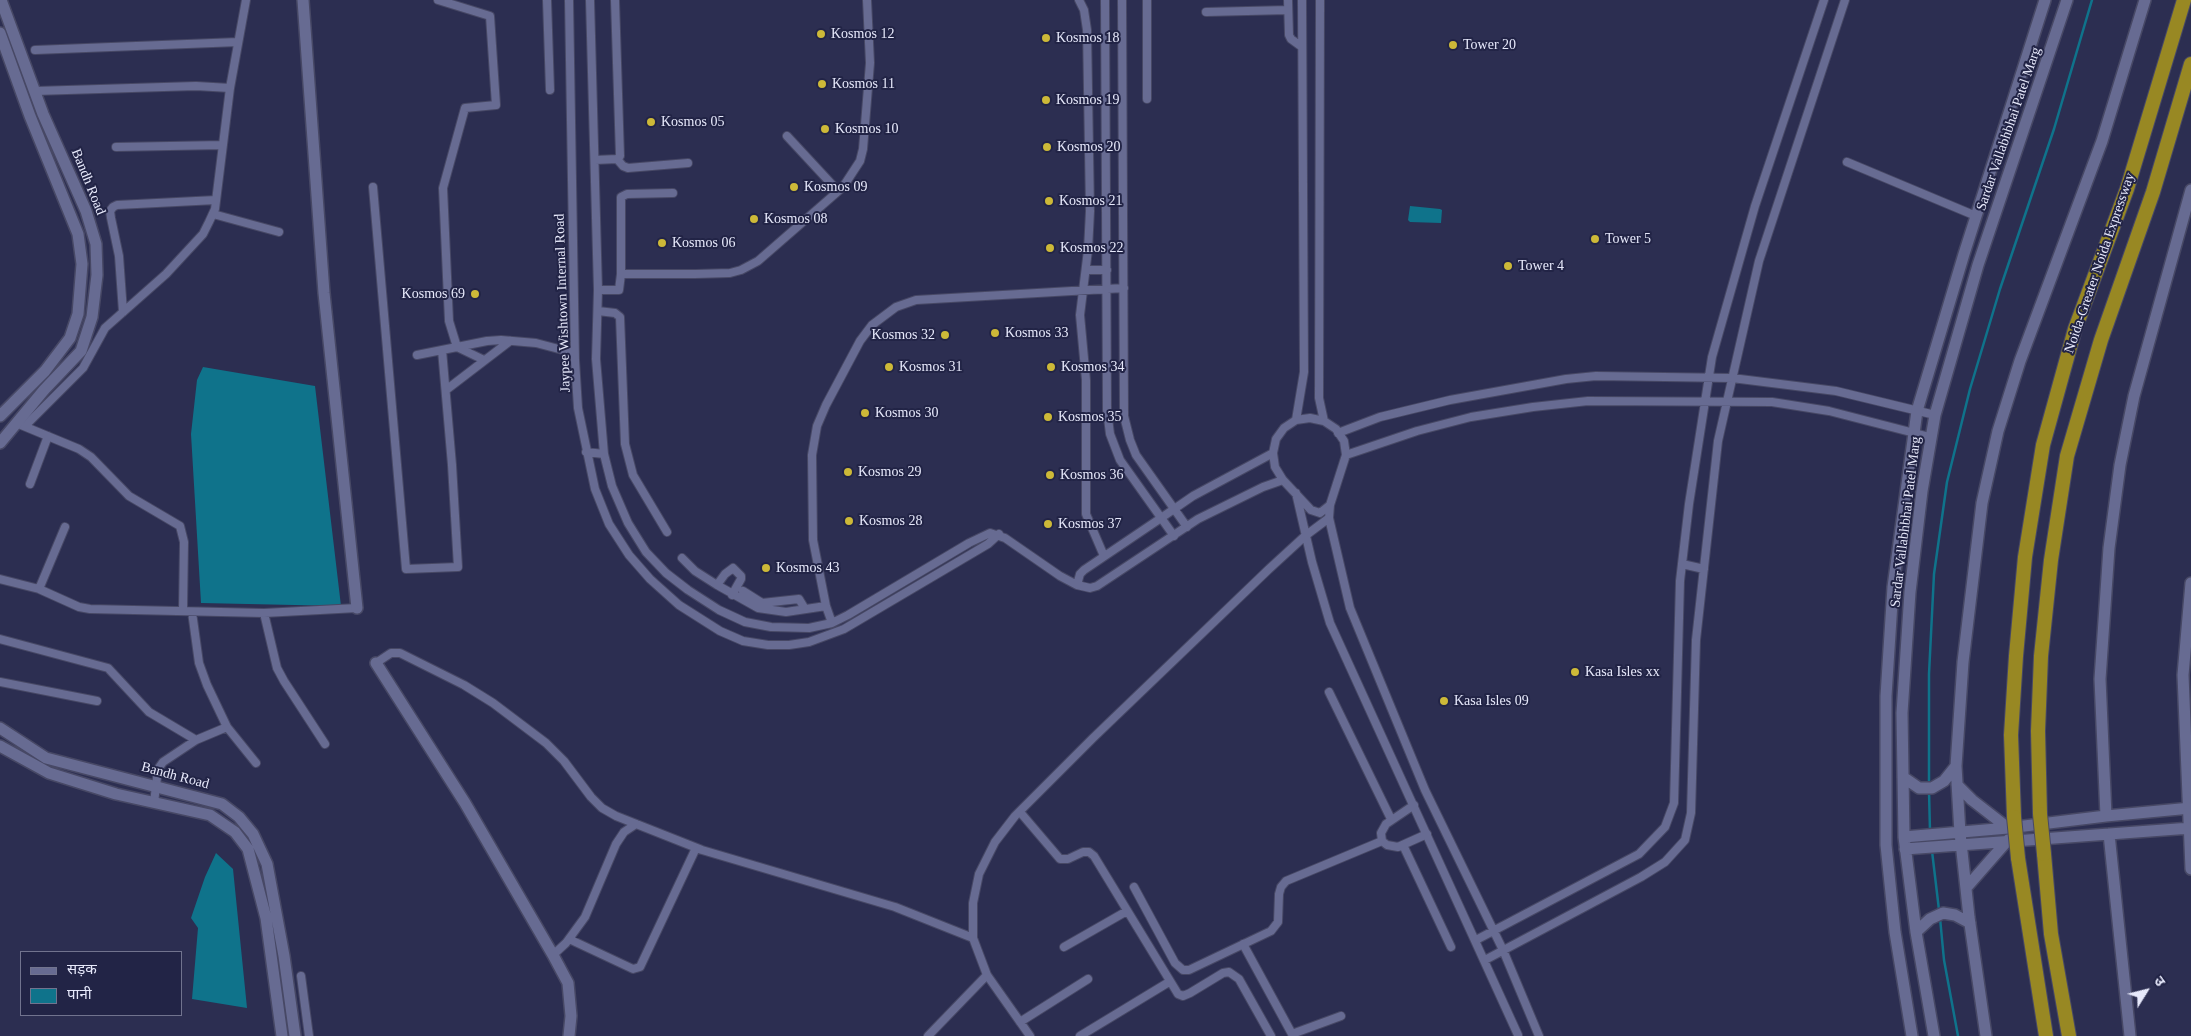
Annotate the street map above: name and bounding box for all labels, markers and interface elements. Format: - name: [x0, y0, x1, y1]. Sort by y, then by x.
- place label: Kosmos 12: [831, 26, 902, 42]
- marker: Kosmos 12: [815, 28, 827, 40]
- place label: Kosmos 18: [1056, 30, 1127, 46]
- marker: Kosmos 18: [1040, 32, 1052, 44]
- street label: Sardar Vallabhbhai Patel Marg: [1969, 32, 2049, 226]
- place label: Tower 20: [1463, 37, 1522, 53]
- marker: Tower 20: [1447, 39, 1459, 51]
- place label: Kosmos 11: [832, 76, 903, 92]
- marker: Kosmos 11: [816, 78, 828, 90]
- place label: Kosmos 19: [1056, 92, 1127, 108]
- marker: Kosmos 19: [1040, 94, 1052, 106]
- place label: Kosmos 05: [661, 114, 732, 130]
- marker: Kosmos 05: [645, 116, 657, 128]
- place label: Kosmos 10: [835, 121, 906, 137]
- marker: Kosmos 10: [819, 123, 831, 135]
- place label: Kosmos 20: [1057, 139, 1128, 155]
- marker: Kosmos 20: [1041, 141, 1053, 153]
- street label: Bandh Road: [65, 142, 111, 222]
- street label: Noida-Greater Noida Expressway: [2057, 158, 2143, 368]
- place label: Kosmos 09: [804, 179, 875, 195]
- marker: Kosmos 09: [788, 181, 800, 193]
- place label: Kosmos 21: [1059, 193, 1130, 209]
- marker: Kosmos 21: [1043, 195, 1055, 207]
- street label: Jaypee Wishtown Internal Road: [551, 200, 575, 406]
- place label: Kosmos 08: [764, 211, 835, 227]
- marker: Kosmos 08: [748, 213, 760, 225]
- place label: Tower 5: [1605, 231, 1656, 247]
- marker: Tower 5: [1589, 233, 1601, 245]
- place label: Kosmos 06: [672, 235, 743, 251]
- marker: Kosmos 06: [656, 237, 668, 249]
- place label: Kosmos 22: [1060, 240, 1131, 256]
- marker: Kosmos 22: [1044, 242, 1056, 254]
- place label: Tower 4: [1518, 258, 1569, 274]
- marker: Tower 4: [1502, 260, 1514, 272]
- place label: Kosmos 69: [394, 286, 465, 302]
- marker: Kosmos 69: [469, 288, 481, 300]
- place label: Kosmos 33: [1005, 325, 1076, 341]
- place label: Kosmos 32: [864, 327, 935, 343]
- marker: Kosmos 33: [989, 327, 1001, 339]
- marker: Kosmos 32: [939, 329, 951, 341]
- place label: Kosmos 31: [899, 359, 970, 375]
- place label: Kosmos 34: [1061, 359, 1132, 375]
- marker: Kosmos 31: [883, 361, 895, 373]
- marker: Kosmos 34: [1045, 361, 1057, 373]
- place label: Kosmos 30: [875, 405, 946, 421]
- marker: Kosmos 30: [859, 407, 871, 419]
- place label: Kosmos 35: [1058, 409, 1129, 425]
- marker: Kosmos 35: [1042, 411, 1054, 423]
- street label: Sardar Vallabhbhai Patel Marg: [1886, 422, 1926, 622]
- place label: Kosmos 29: [858, 464, 929, 480]
- marker: Kosmos 29: [842, 466, 854, 478]
- place label: Kosmos 36: [1060, 467, 1131, 483]
- marker: Kosmos 36: [1044, 469, 1056, 481]
- place label: Kosmos 28: [859, 513, 930, 529]
- marker: Kosmos 28: [843, 515, 855, 527]
- place label: Kosmos 37: [1058, 516, 1129, 532]
- marker: Kosmos 37: [1042, 518, 1054, 530]
- place label: Kosmos 43: [776, 560, 847, 576]
- marker: Kosmos 43: [760, 562, 772, 574]
- place label: Kasa Isles xx: [1585, 664, 1668, 680]
- marker: Kasa Isles xx: [1569, 666, 1581, 678]
- place label: Kasa Isles 09: [1454, 693, 1537, 709]
- marker: Kasa Isles 09: [1438, 695, 1450, 707]
- street label: Bandh Road: [134, 758, 216, 794]
- legend: [20, 951, 182, 1016]
- text: सड़क: [67, 961, 97, 980]
- north arrow: [2121, 966, 2171, 1016]
- text: उ: [2148, 973, 2169, 991]
- text: पानी: [67, 986, 92, 1005]

